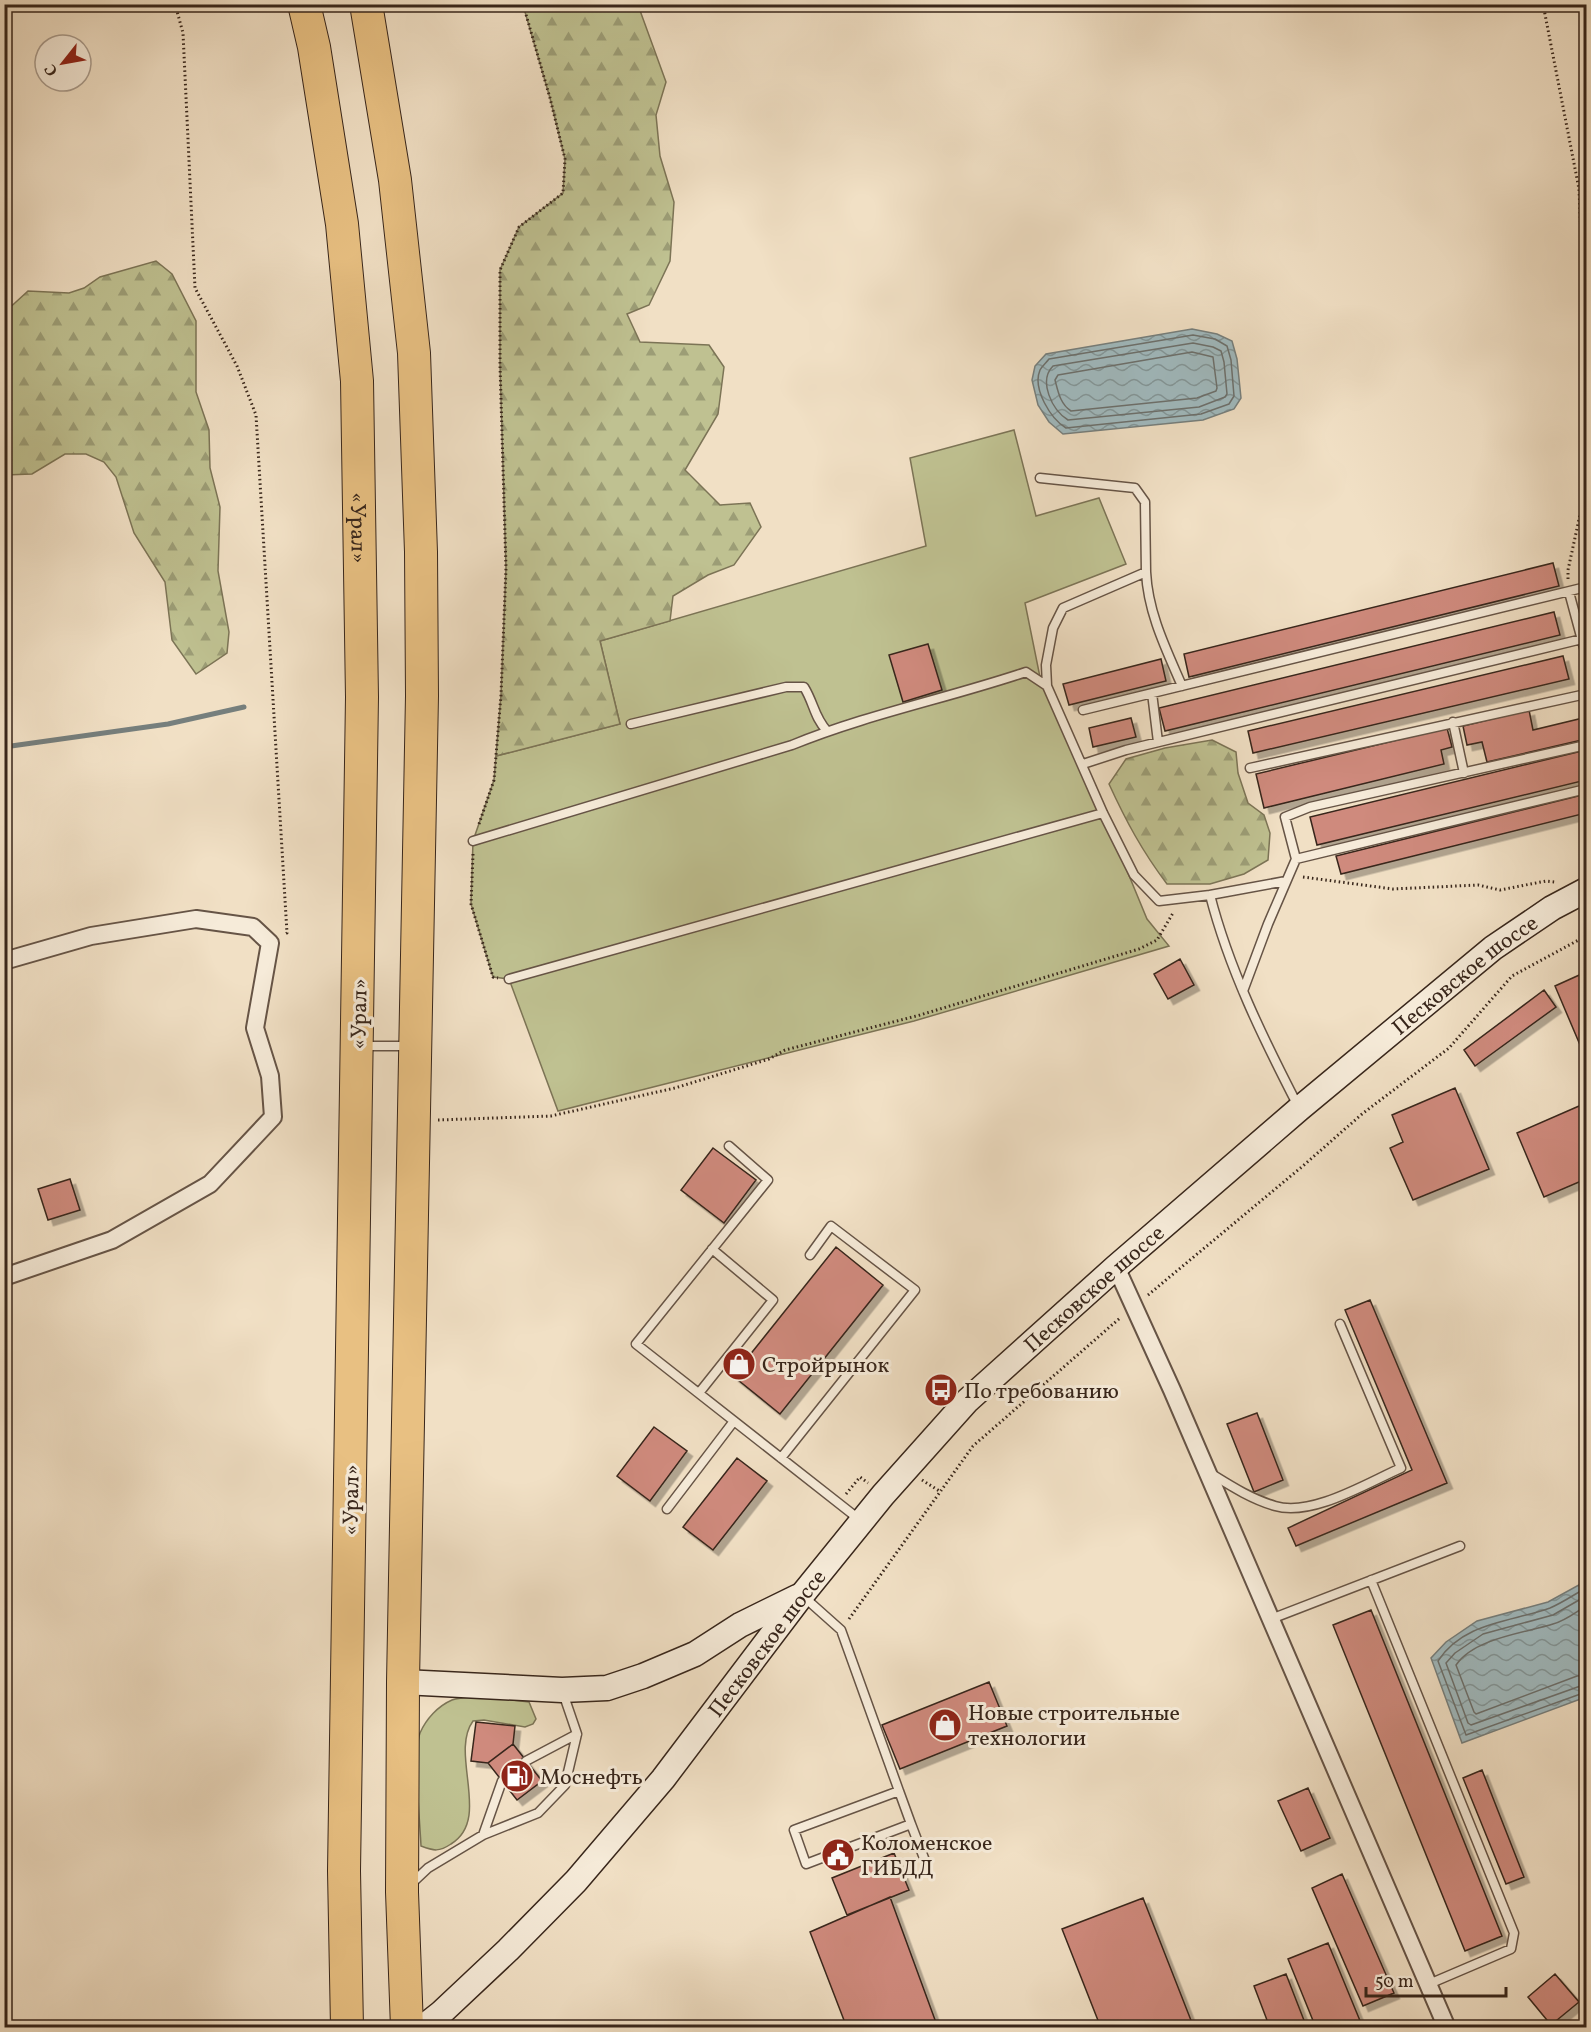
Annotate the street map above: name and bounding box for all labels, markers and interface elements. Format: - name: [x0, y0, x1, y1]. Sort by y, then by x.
- north arrow: [33, 33, 93, 93]
- text: С: [40, 60, 64, 80]
- street label: «Урал»: [341, 492, 373, 564]
- street label: Песковское шоссе: [1386, 909, 1545, 1044]
- street label: «Урал»: [344, 978, 377, 1050]
- street label: Песковское шоссе: [1018, 1219, 1172, 1361]
- shop icon: Стройрынок: [721, 1346, 757, 1382]
- place label: Стройрынок: [762, 1351, 890, 1382]
- bus stop icon: По требованию: [923, 1372, 959, 1408]
- place label: По требованию: [964, 1377, 1119, 1408]
- street label: «Урал»: [336, 1464, 369, 1536]
- street label: Песковское шоссе: [702, 1564, 835, 1725]
- place label: Новые строительные технологии: [968, 1699, 1180, 1755]
- shop icon: Новые строительные технологии: [927, 1707, 963, 1743]
- fuel station icon: Моснефть: [499, 1758, 535, 1794]
- place label: Моснефть: [540, 1763, 643, 1794]
- place label: Коломенское ГИБДД: [861, 1829, 992, 1885]
- public building icon: Коломенское ГИБДД: [820, 1837, 856, 1873]
- scale bar: [1366, 1960, 1506, 1998]
- text: 50 m: [1375, 1970, 1414, 1995]

